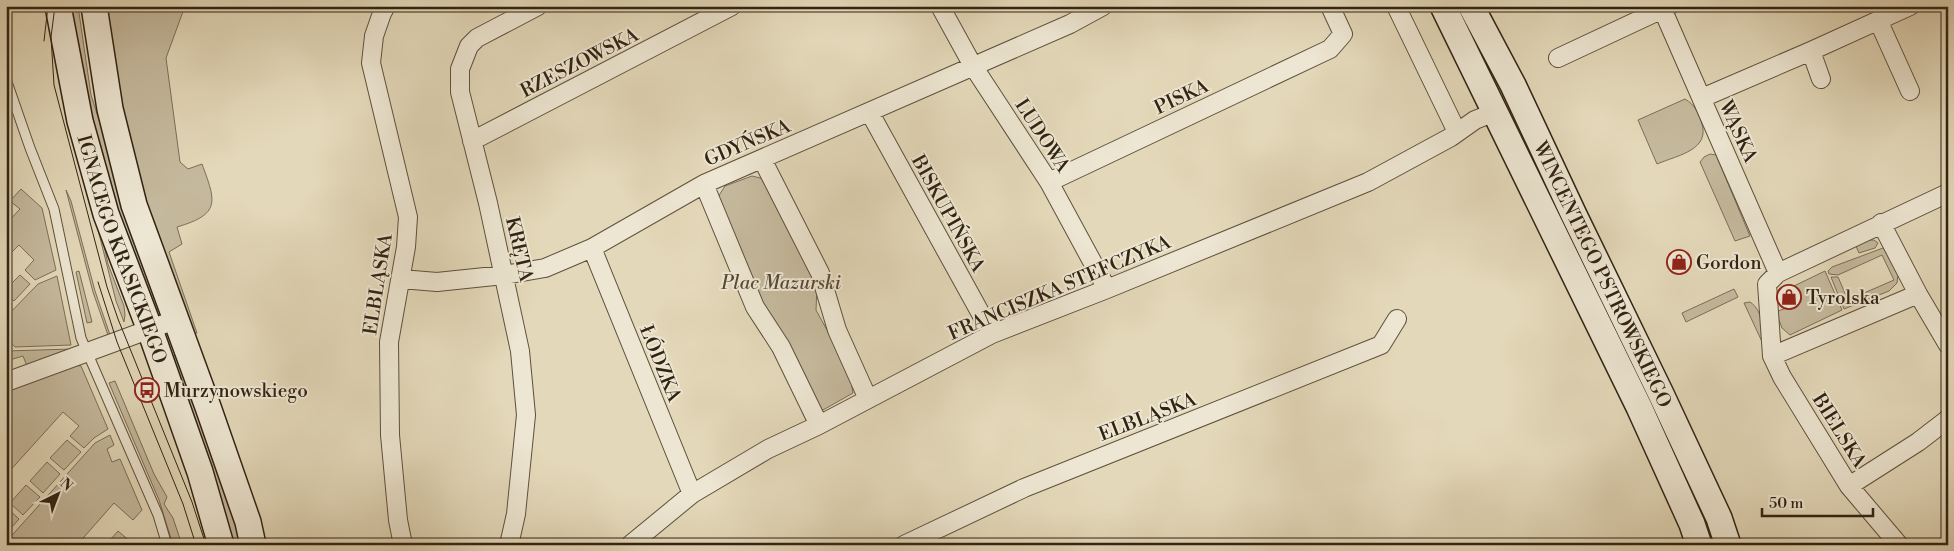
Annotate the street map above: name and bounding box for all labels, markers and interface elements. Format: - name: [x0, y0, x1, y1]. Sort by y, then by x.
- street label: RZESZOWSKA: [516, 22, 644, 103]
- street label: PISKA: [1150, 74, 1213, 120]
- street label: LUDOWA: [1009, 94, 1075, 178]
- street label: WĄSKA: [1713, 96, 1763, 167]
- street label: GDYŃSKA: [700, 113, 795, 172]
- street label: IGNACEGO KRASICKIEGO: [71, 132, 172, 367]
- street label: WINCENTEGO PSTROWSKIEGO: [1528, 137, 1677, 412]
- street label: BISKUPIŃSKA: [906, 149, 992, 277]
- street label: KRĘTA: [500, 214, 538, 285]
- street label: FRANCISZKA STEFCZYKA: [944, 230, 1175, 346]
- street label: ELBLĄSKA: [358, 231, 398, 337]
- shop icon: Gordon: [1666, 249, 1692, 275]
- place label: Gordon: [1696, 251, 1762, 275]
- park label: Plac Mazurski: [720, 271, 841, 295]
- shop icon: Tyrolska: [1776, 284, 1802, 310]
- place label: Tyrolska: [1806, 286, 1880, 310]
- street label: ŁÓDZKA: [634, 321, 688, 406]
- bus stop icon: Murzynowskiego: [134, 377, 160, 403]
- place label: Murzynowskiego: [164, 379, 308, 403]
- street label: ELBLĄSKA: [1095, 387, 1200, 446]
- street label: BIELSKA: [1806, 388, 1872, 473]
- north arrow: [32, 468, 82, 518]
- text: N: [56, 475, 76, 495]
- scale bar: [1762, 486, 1873, 518]
- text: 50 m: [1769, 494, 1803, 513]

